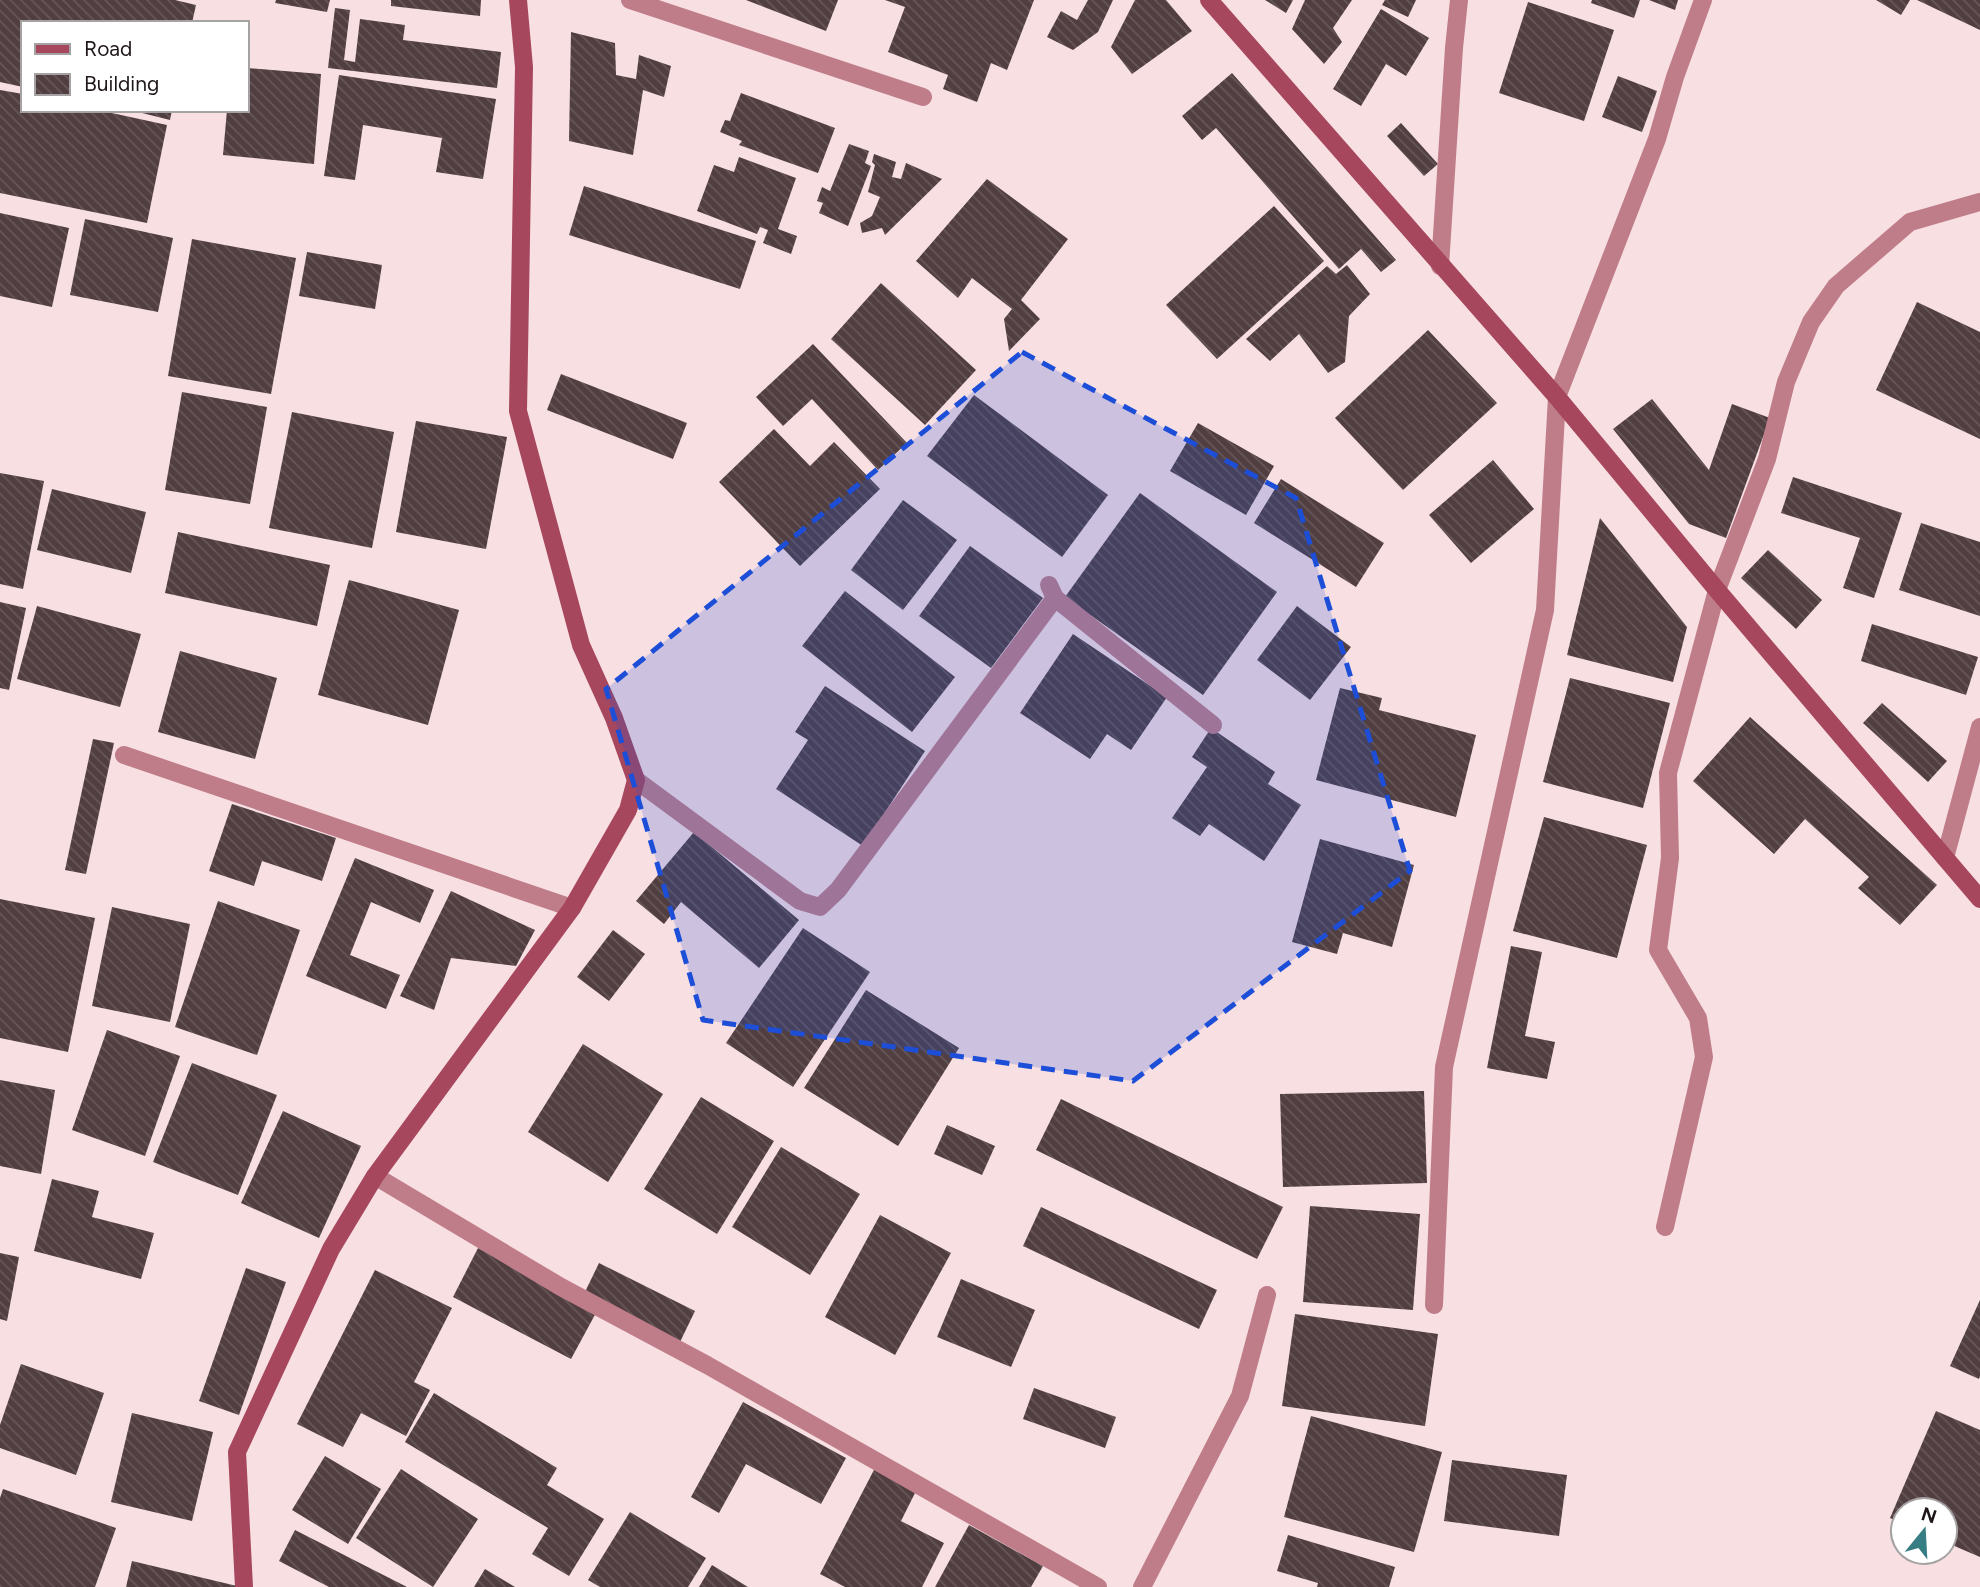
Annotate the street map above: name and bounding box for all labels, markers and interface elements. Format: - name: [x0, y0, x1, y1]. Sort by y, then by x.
- legend: [21, 21, 248, 112]
- text: Road: [84, 36, 132, 61]
- text: Building: [84, 71, 159, 96]
- north arrow: [1889, 1496, 1959, 1566]
- text: N: [1919, 1502, 1940, 1529]

